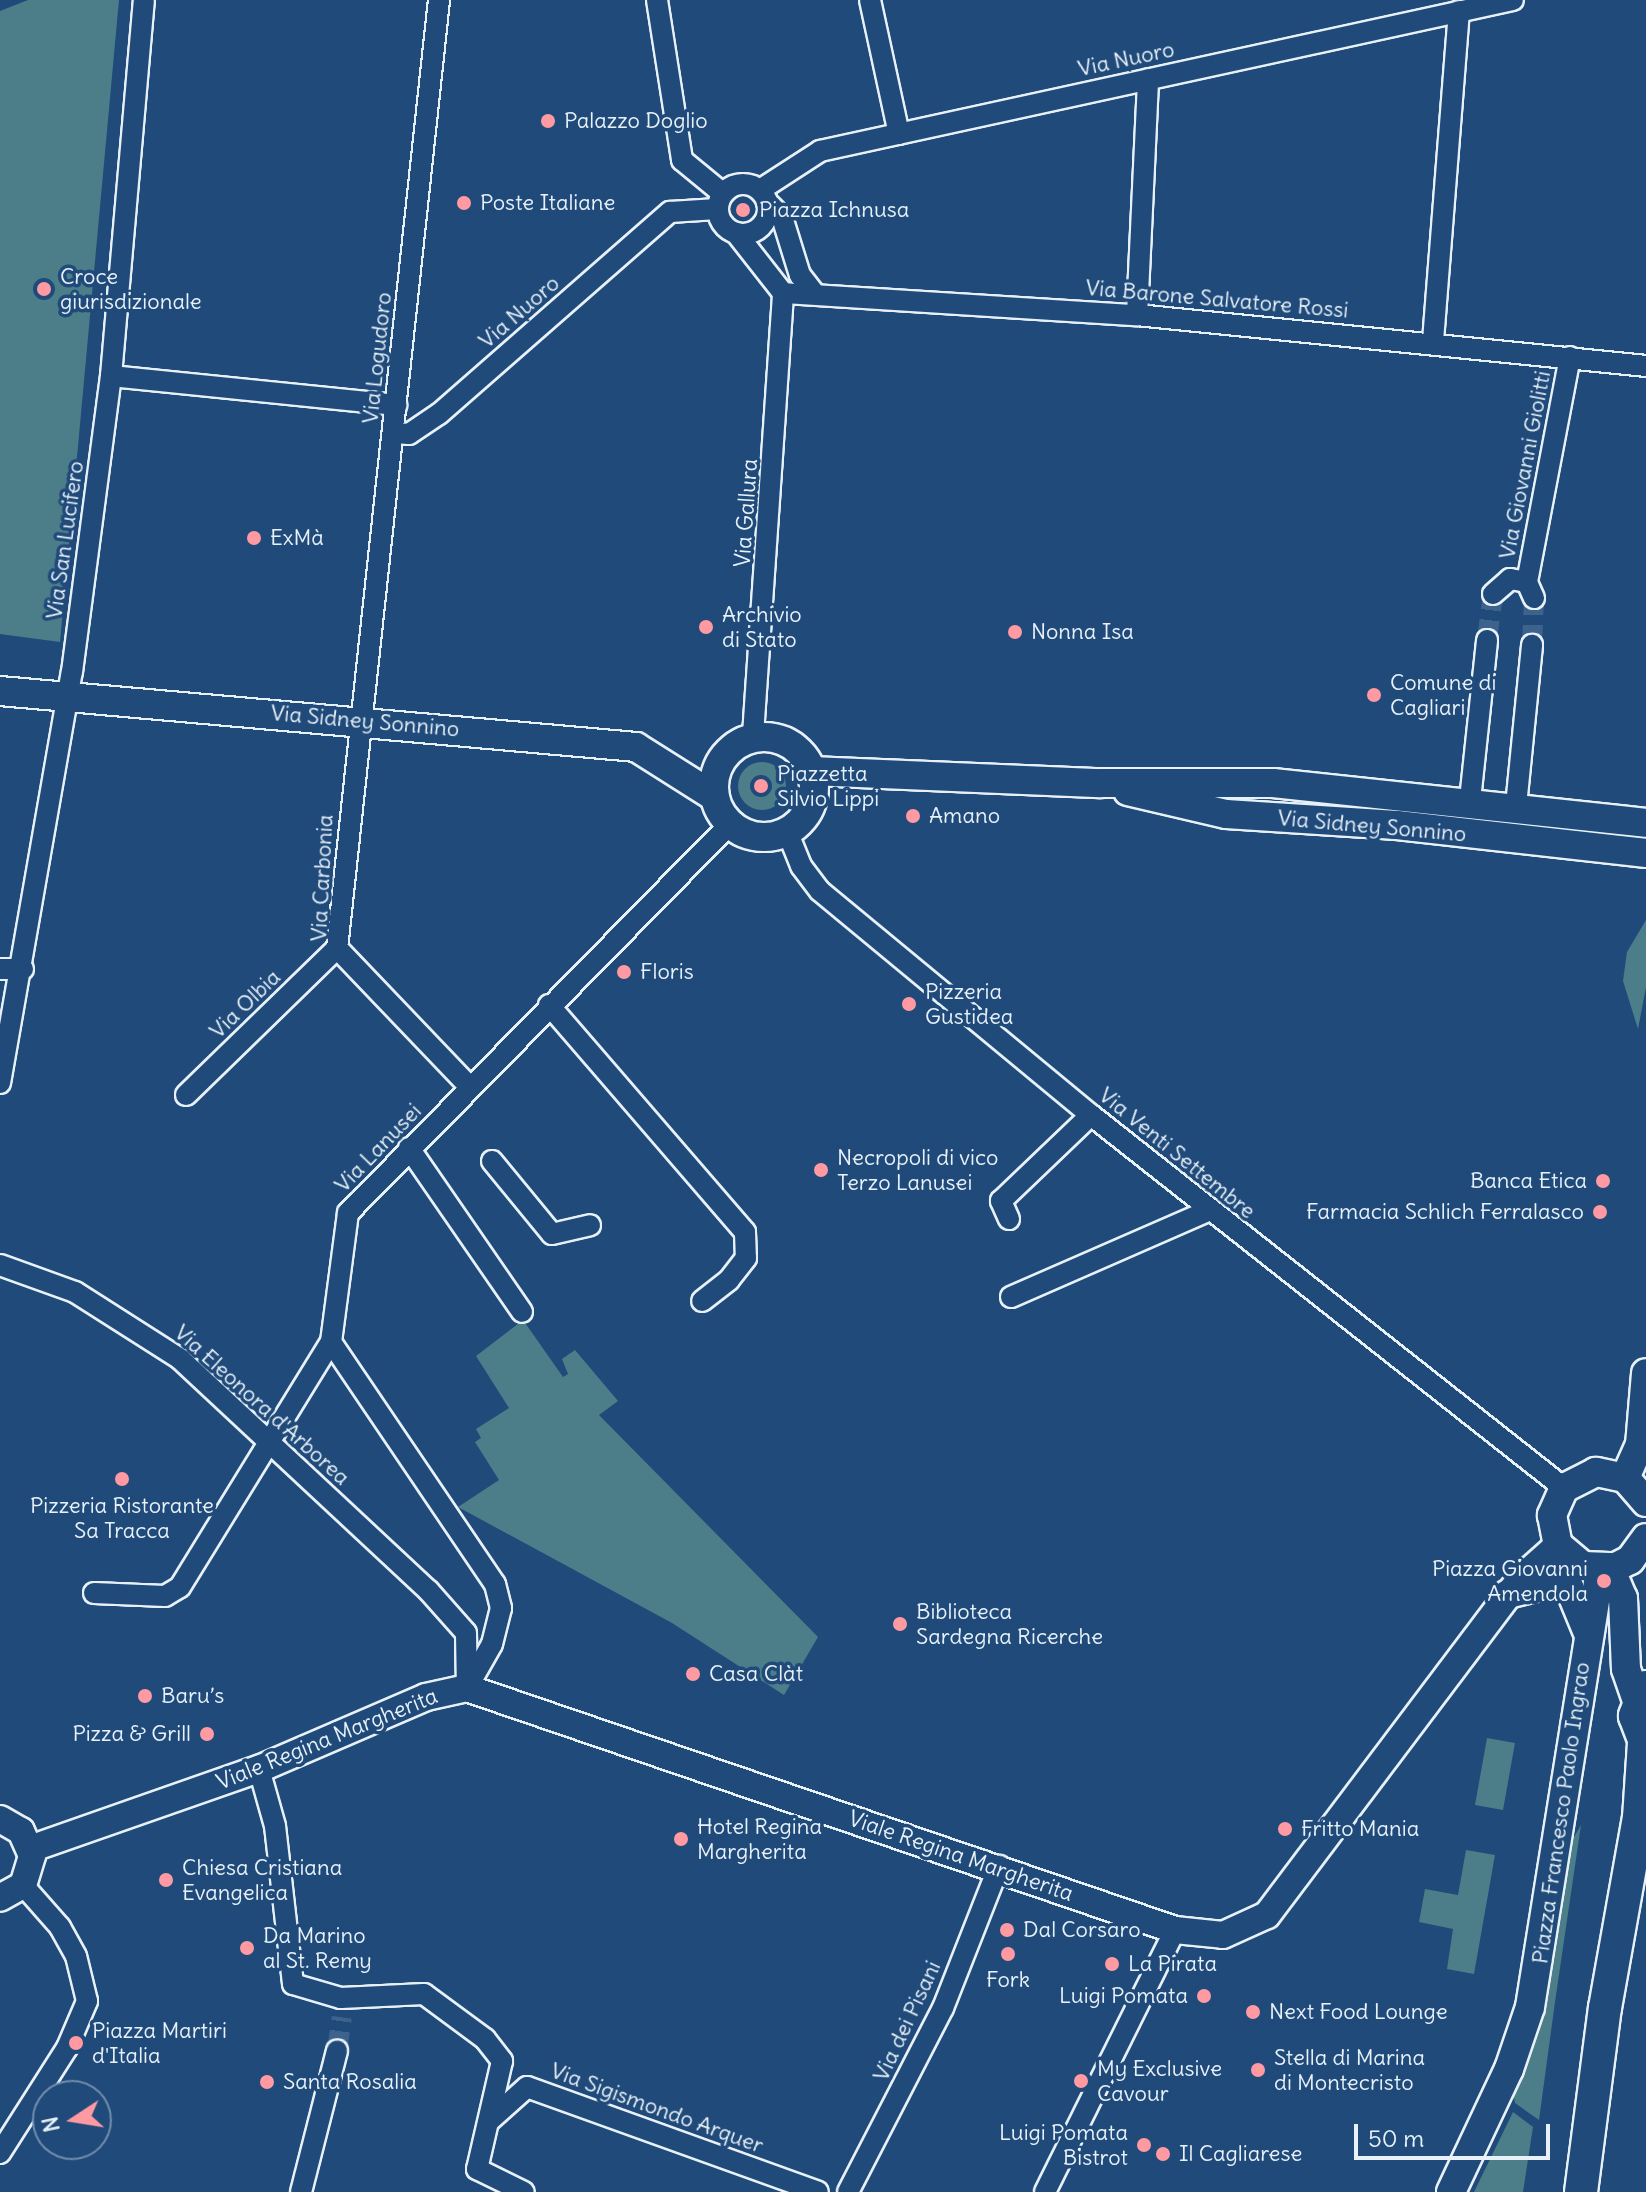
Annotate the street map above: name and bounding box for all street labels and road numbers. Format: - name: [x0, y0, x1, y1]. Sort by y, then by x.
- street label: Via Nuoro: [1075, 36, 1177, 82]
- street label: Via Nuoro: [473, 270, 565, 354]
- street label: Via Barone Salvatore Rossi: [1085, 274, 1349, 324]
- street label: Via Logudoro: [357, 291, 397, 425]
- street label: Via Giovanni Giolitti: [1494, 369, 1556, 561]
- street label: Via Gallura: [729, 458, 763, 568]
- street label: Via San Lucifero: [41, 459, 89, 621]
- street label: Via Sidney Sonnino: [270, 700, 460, 742]
- street label: Via Sidney Sonnino: [1277, 805, 1467, 847]
- street label: Via Carbonia: [305, 814, 339, 942]
- street label: Via Olbia: [204, 964, 286, 1044]
- street label: Via Venti Settembre: [1094, 1082, 1260, 1224]
- street label: Via Lanusei: [329, 1098, 427, 1198]
- street label: Via Eleonora d'Arborea: [169, 1319, 355, 1491]
- street label: Piazza Francesco Paolo Ingrao: [1527, 1661, 1595, 1965]
- street label: Viale Regina Margherita: [213, 1683, 441, 1795]
- street label: Viale Regina Margherita: [845, 1805, 1077, 1907]
- street label: Via dei Pisani: [868, 1957, 946, 2085]
- street label: Via Sigismondo Arquer: [547, 2057, 767, 2159]

